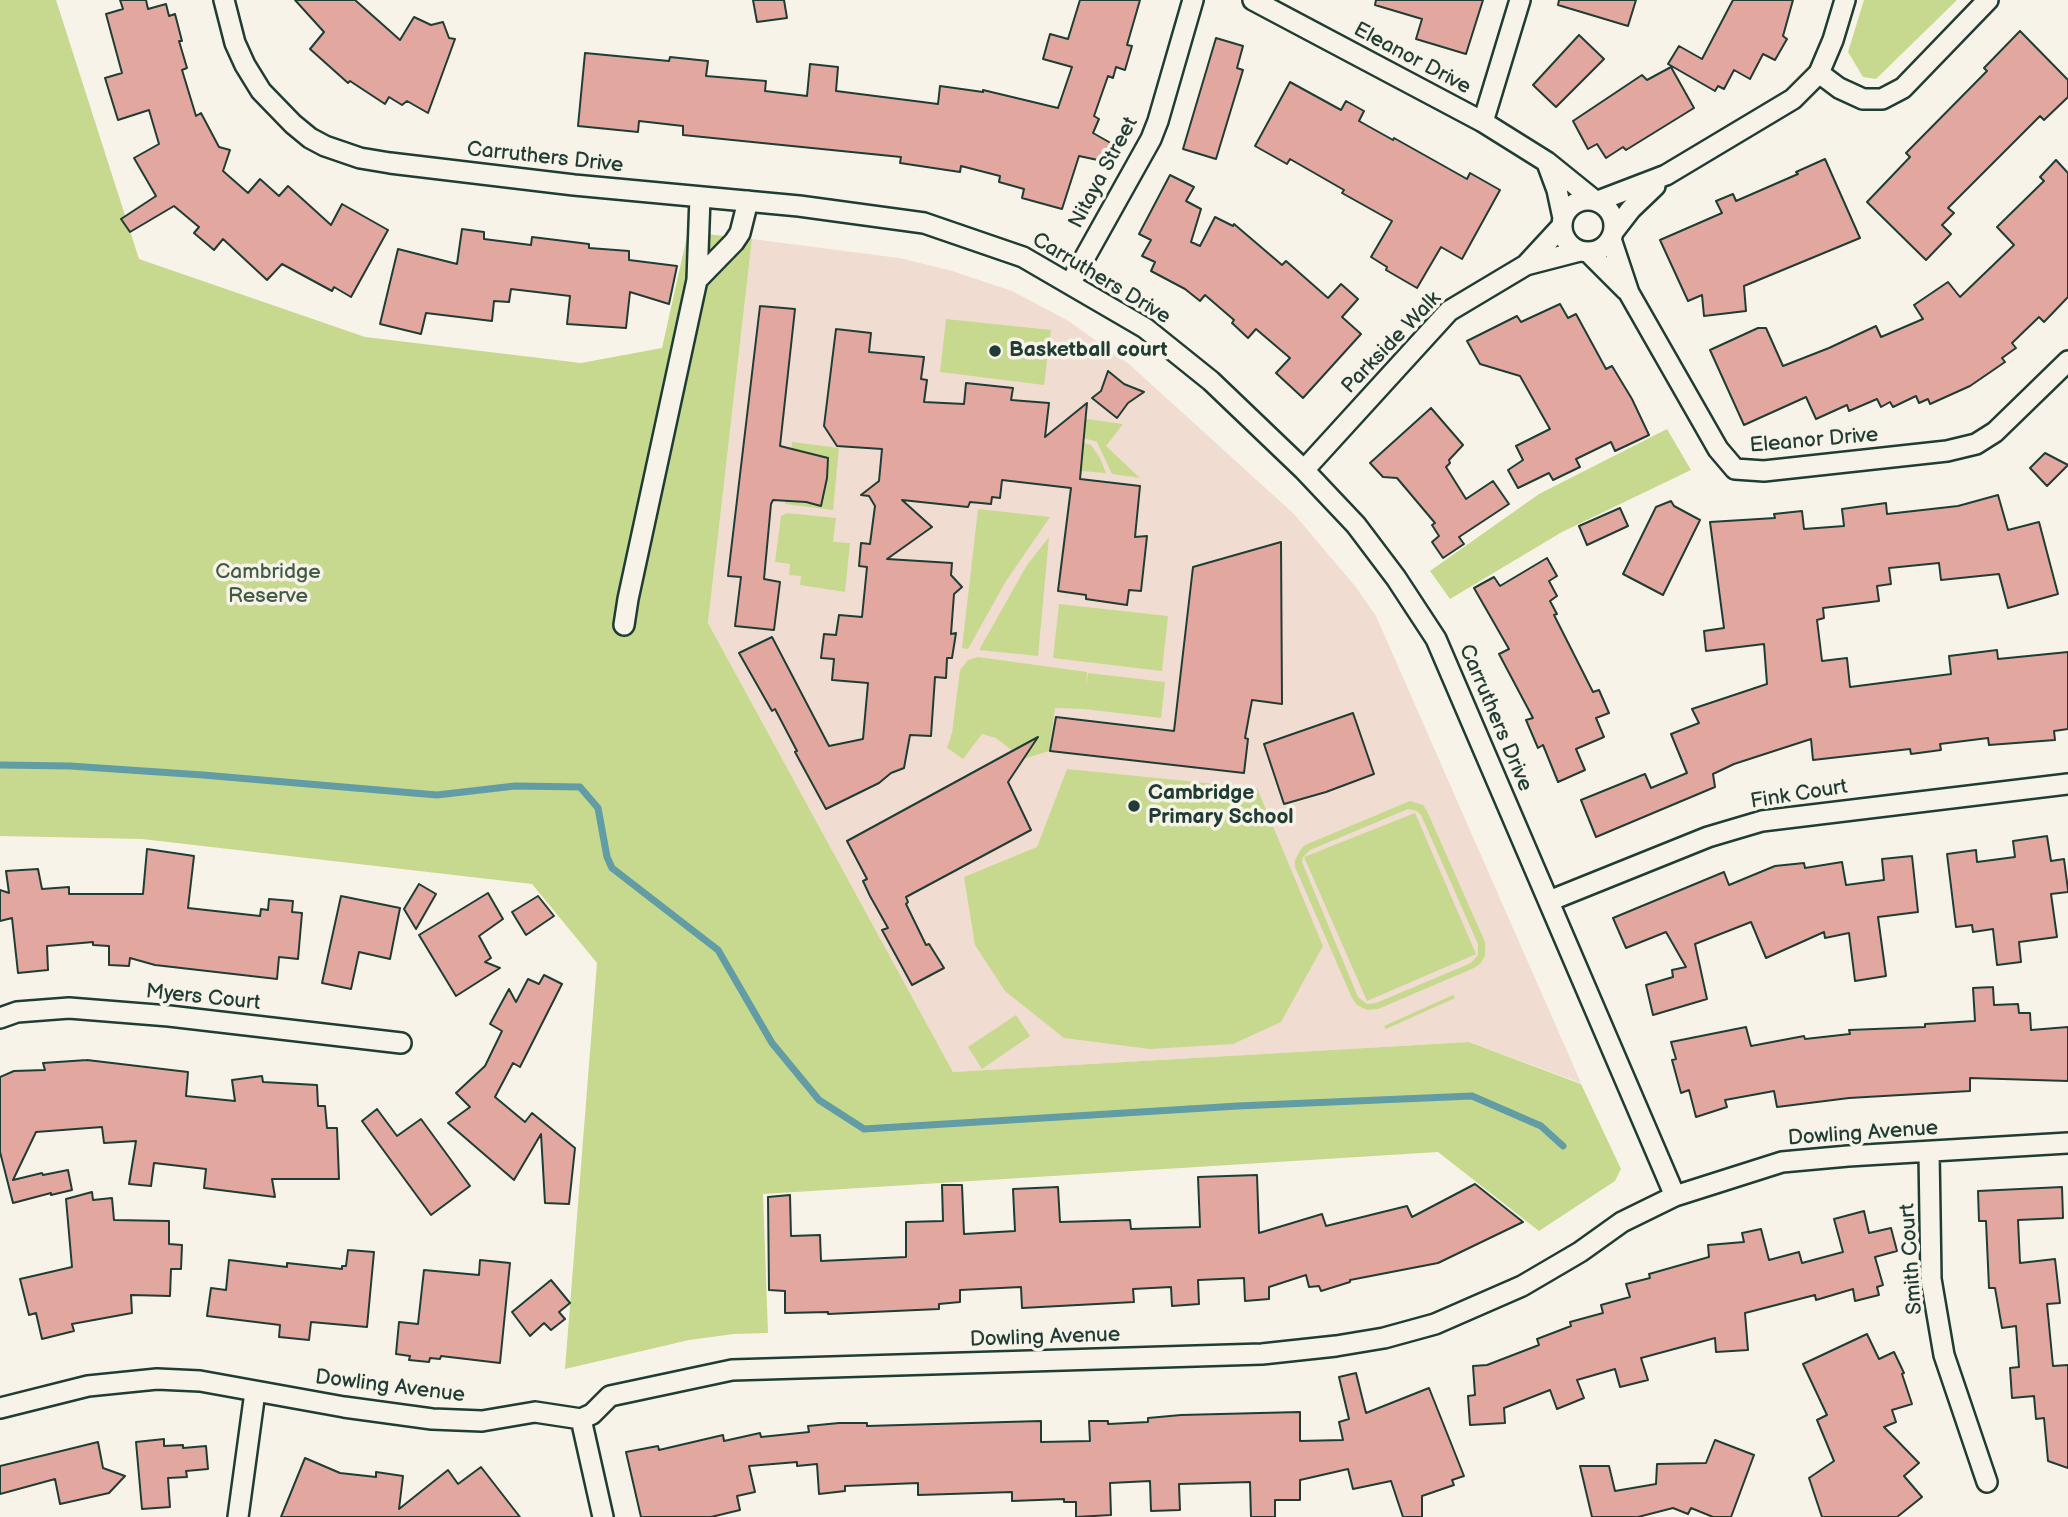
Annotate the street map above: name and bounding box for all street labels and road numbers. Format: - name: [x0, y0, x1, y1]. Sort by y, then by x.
- street label: Eleanor Drive: [1349, 18, 1475, 100]
- street label: Nitaya Street: [1064, 113, 1144, 233]
- street label: Carruthers Drive: [466, 137, 624, 179]
- street label: Carruthers Drive: [1027, 228, 1175, 330]
- street label: Parkside Walk: [1337, 287, 1447, 399]
- street label: Eleanor Drive: [1749, 423, 1879, 459]
- street label: Carruthers Drive: [1453, 641, 1537, 795]
- street label: Fink Court: [1749, 775, 1849, 815]
- street label: Myers Court: [144, 979, 262, 1017]
- street label: Dowling Avenue: [1787, 1116, 1939, 1152]
- street label: Smith Court: [1896, 1203, 1928, 1315]
- street label: Dowling Avenue: [969, 1323, 1121, 1353]
- street label: Dowling Avenue: [314, 1365, 466, 1409]

